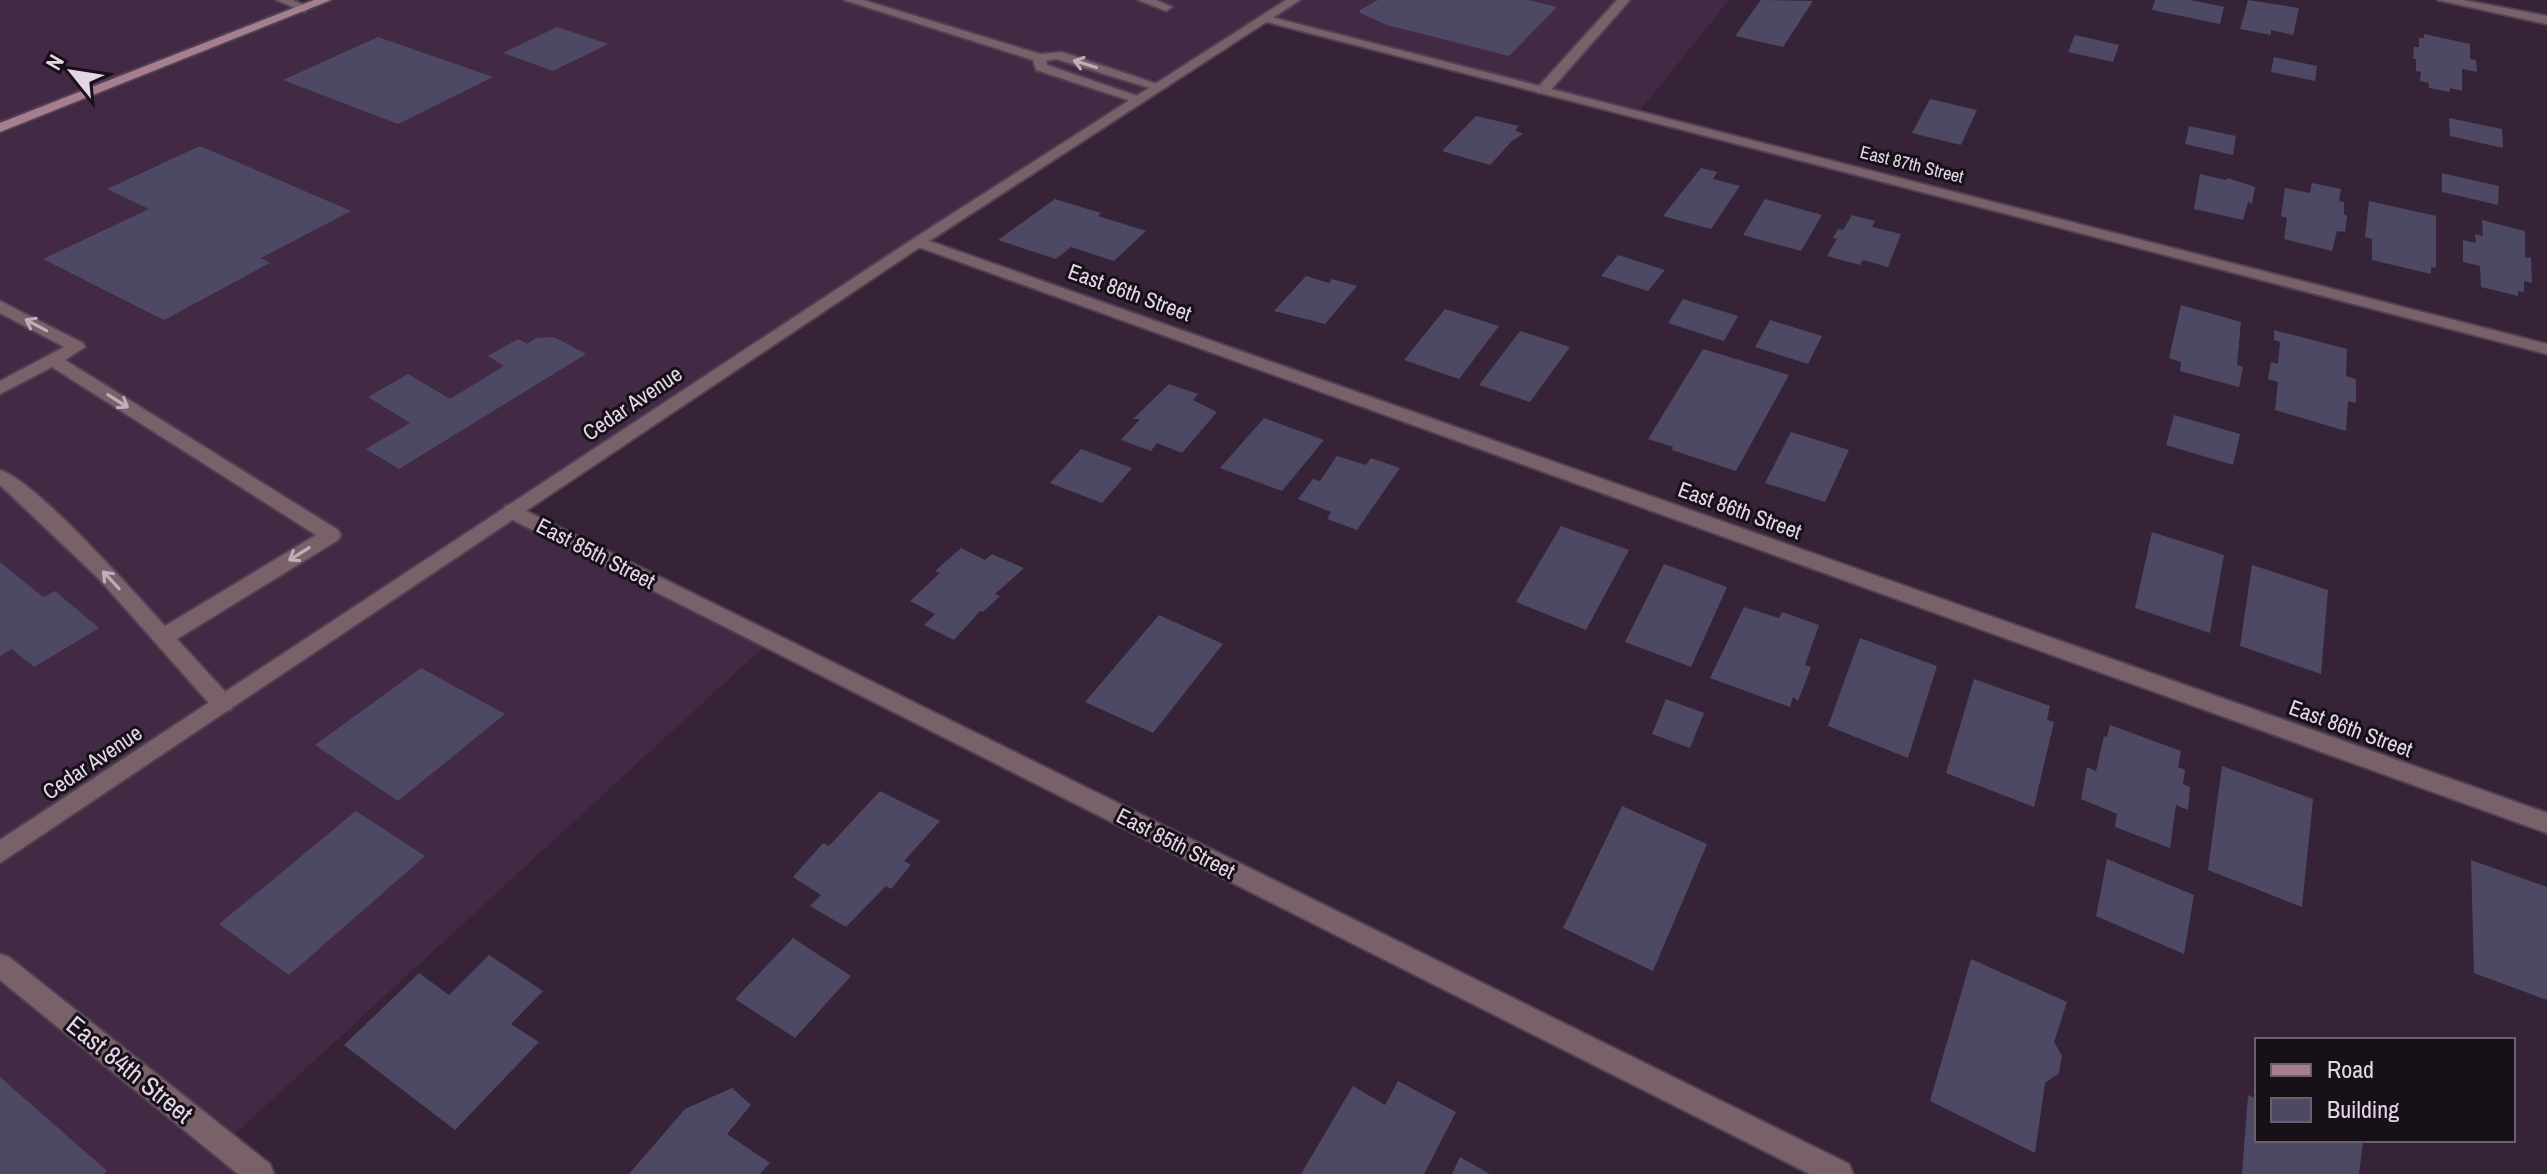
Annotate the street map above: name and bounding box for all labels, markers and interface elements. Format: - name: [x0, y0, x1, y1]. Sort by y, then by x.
- north arrow: [32, 32, 112, 112]
- text: N: [38, 49, 71, 75]
- one-way arrow: [1072, 56, 1098, 71]
- street label: East 87th Street: [1858, 139, 1966, 189]
- street label: East 86th Street: [1064, 256, 1196, 328]
- one-way arrow: [25, 317, 49, 332]
- street label: Cedar Avenue: [576, 359, 688, 447]
- one-way arrow: [106, 394, 129, 410]
- street label: East 86th Street: [1674, 474, 1806, 546]
- street label: East 85th Street: [532, 510, 660, 596]
- one-way arrow: [289, 546, 311, 562]
- one-way arrow: [102, 570, 121, 590]
- street label: East 86th Street: [2285, 692, 2417, 764]
- street label: Cedar Avenue: [36, 718, 148, 806]
- street label: East 85th Street: [1112, 800, 1240, 886]
- street label: East 84th Street: [60, 1007, 200, 1131]
- legend: [2255, 1038, 2515, 1142]
- text: Road: [2327, 1053, 2374, 1085]
- text: Building: [2327, 1093, 2399, 1125]

